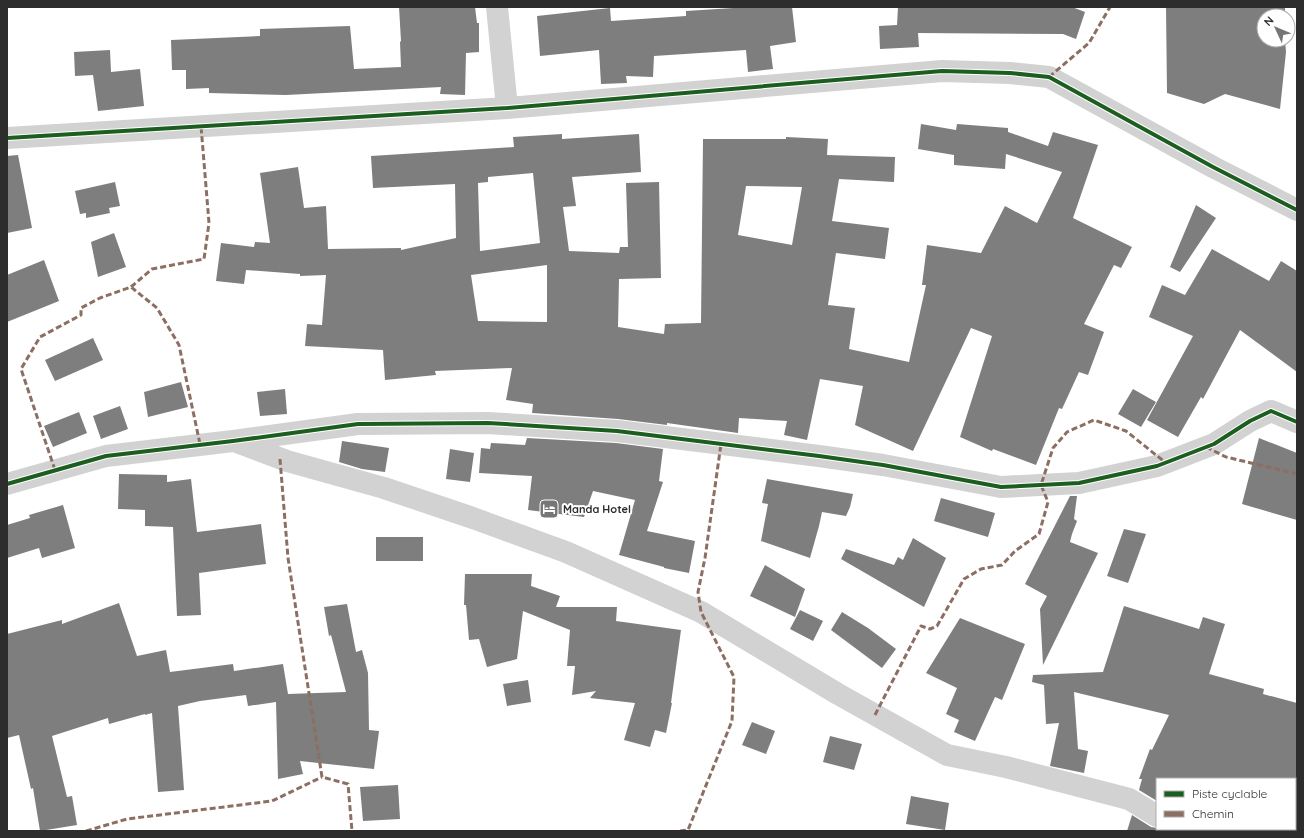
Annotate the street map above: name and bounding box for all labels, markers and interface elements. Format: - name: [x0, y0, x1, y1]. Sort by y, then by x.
- north arrow: [1256, 8, 1296, 48]
- text: N: [1261, 13, 1277, 29]
- hotel icon: Manda Hotel: [538, 498, 560, 520]
- place label: Manda Hotel: [563, 502, 631, 516]
- legend: [1156, 778, 1296, 830]
- text: Piste cyclable: [1192, 786, 1268, 801]
- text: Chemin: [1192, 806, 1234, 821]

